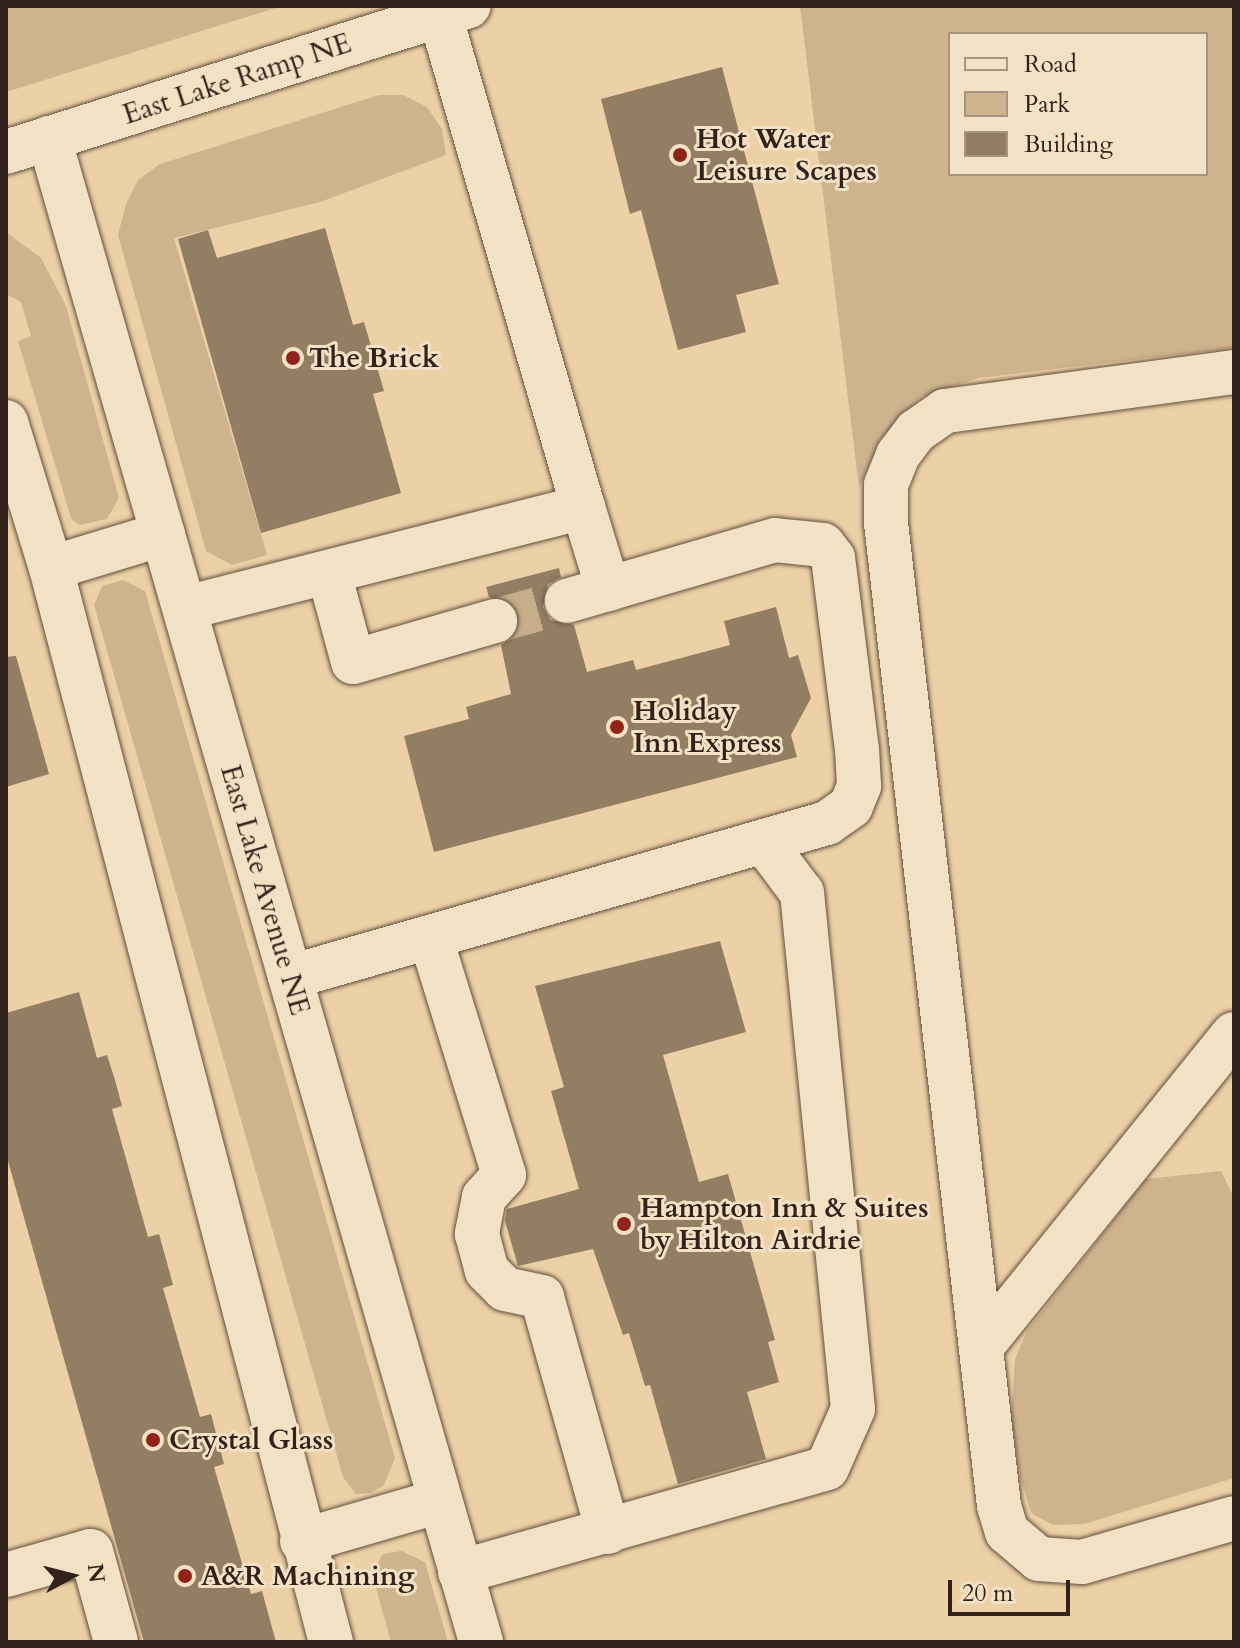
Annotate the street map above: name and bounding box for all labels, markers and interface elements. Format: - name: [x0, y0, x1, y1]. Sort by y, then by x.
- street label: East Lake Ramp NE: [119, 26, 355, 132]
- legend: [948, 32, 1208, 176]
- text: Road: [1024, 48, 1077, 81]
- text: Park: [1024, 88, 1070, 121]
- place label: Hot Water Leisure Scapes: [696, 122, 877, 188]
- text: Building: [1024, 128, 1113, 161]
- marker: Hot Water Leisure Scapes: [671, 146, 689, 164]
- place label: The Brick: [309, 341, 439, 375]
- marker: The Brick: [284, 349, 302, 367]
- place label: Holiday Inn Express: [633, 694, 781, 760]
- marker: Holiday Inn Express: [608, 718, 626, 736]
- street label: East Lake Avenue NE: [213, 761, 317, 1019]
- place label: Hampton Inn & Suites by Hilton Airdrie: [640, 1191, 929, 1257]
- marker: Hampton Inn & Suites by Hilton Airdrie: [615, 1215, 633, 1233]
- place label: Crystal Glass: [169, 1423, 333, 1457]
- marker: Crystal Glass: [144, 1431, 162, 1449]
- north arrow: [32, 1536, 112, 1616]
- place label: A&R Machining: [201, 1559, 415, 1593]
- text: N: [80, 1562, 112, 1584]
- scale bar: [952, 1564, 1074, 1614]
- marker: A&R Machining: [176, 1567, 194, 1585]
- text: 20 m: [962, 1577, 1013, 1610]

